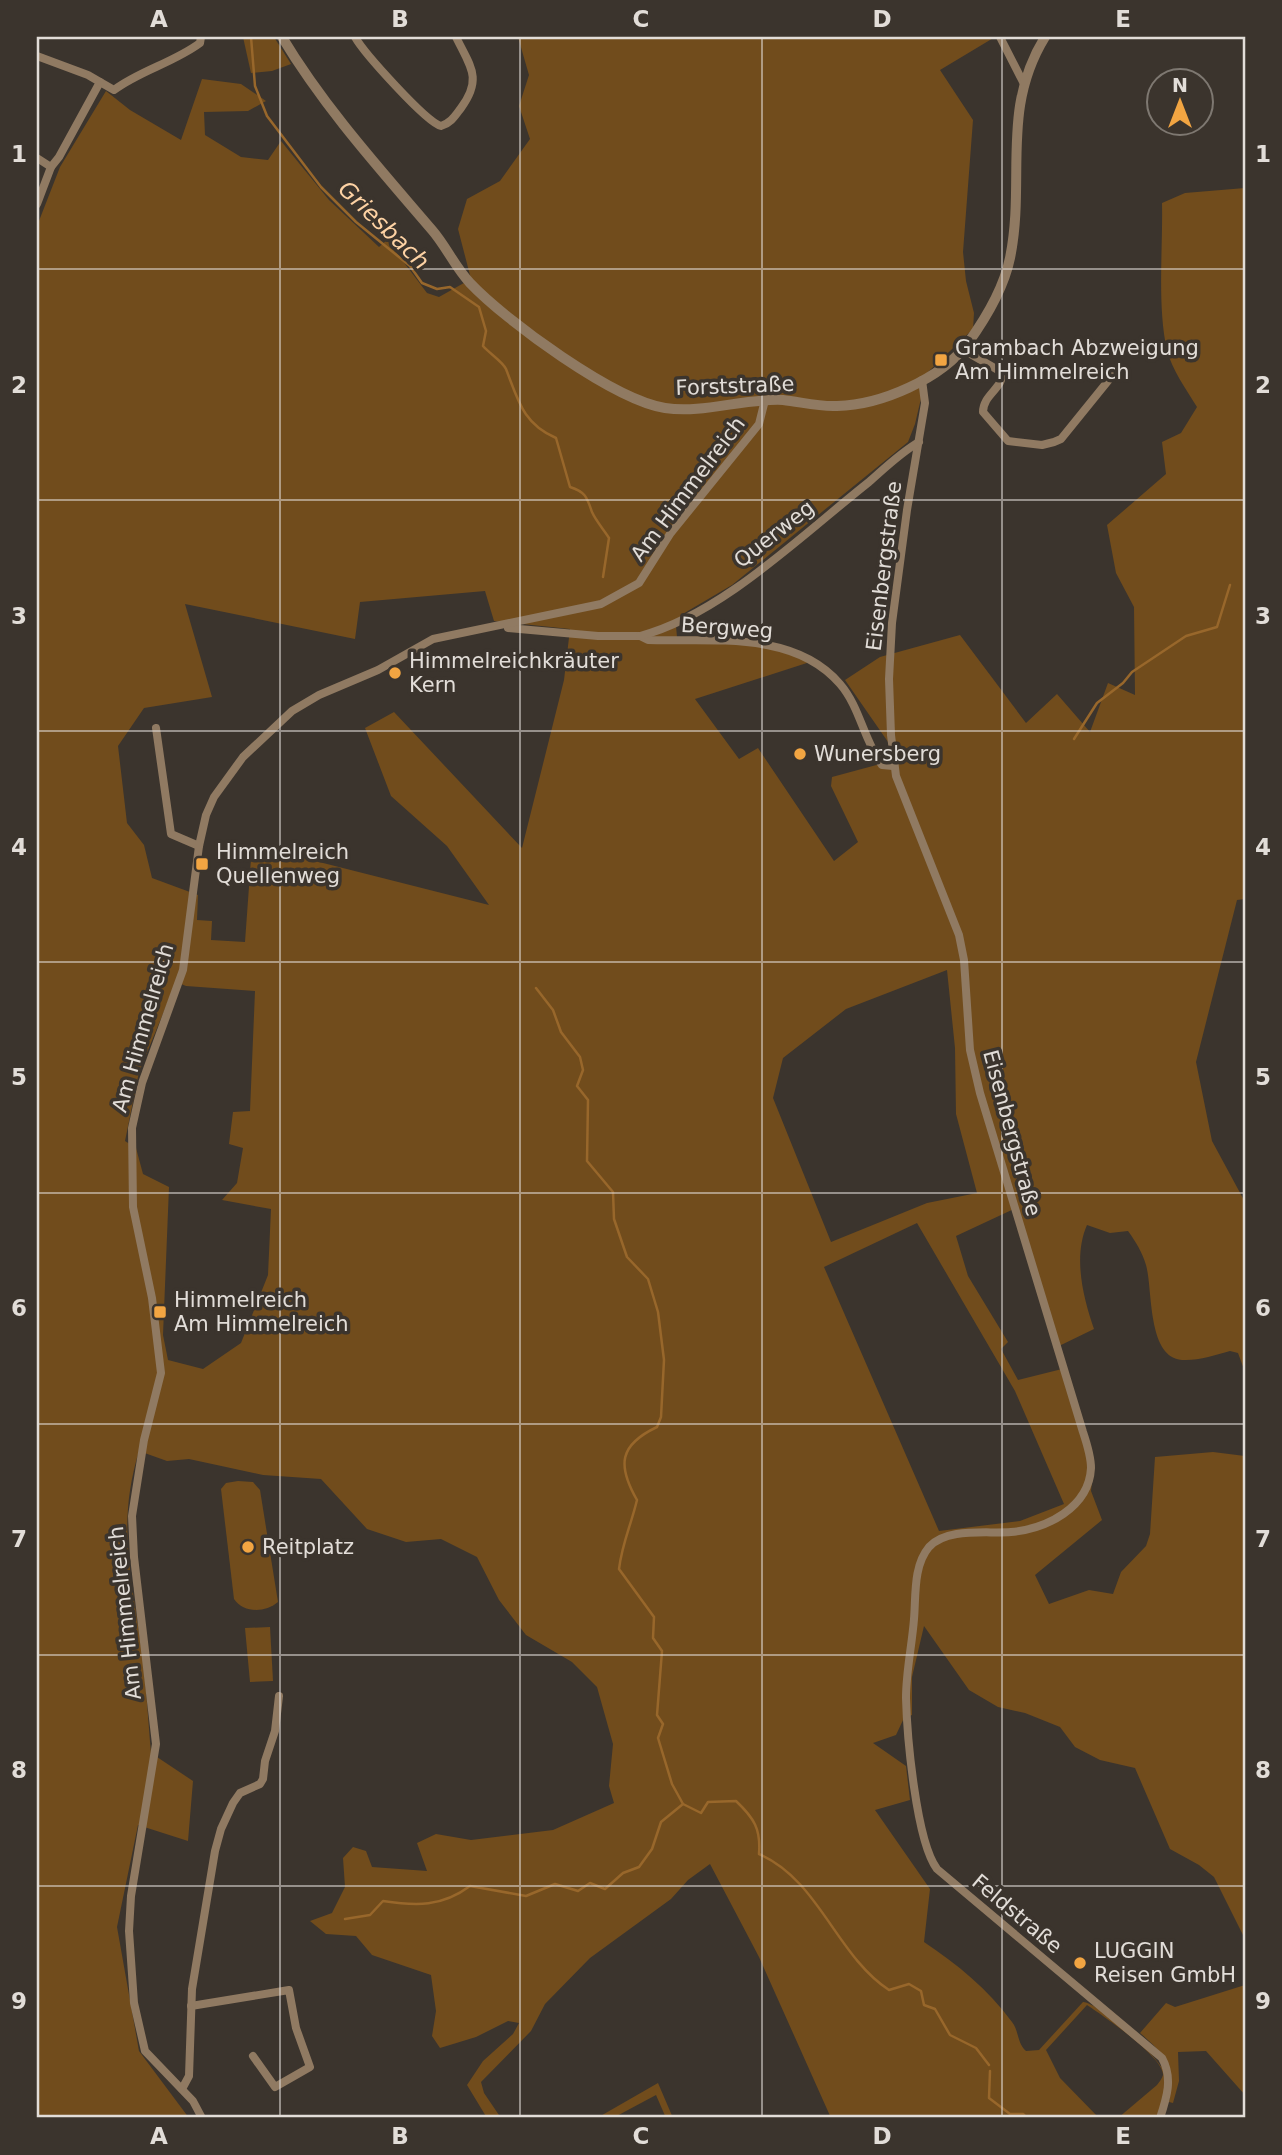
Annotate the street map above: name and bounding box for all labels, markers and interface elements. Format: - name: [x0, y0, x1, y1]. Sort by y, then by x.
- text: A: [150, 6, 168, 32]
- text: B: [391, 6, 409, 32]
- text: C: [633, 6, 649, 32]
- text: D: [872, 6, 892, 32]
- text: E: [1115, 6, 1131, 32]
- north arrow: [1146, 66, 1216, 136]
- text: N: [1172, 74, 1188, 96]
- text: 1: [11, 141, 27, 167]
- text: 1: [1255, 141, 1271, 167]
- water label: Griesbach: [333, 175, 435, 275]
- place label: Grambach Abzweigung Am Himmelreich: [955, 336, 1199, 384]
- marker: Grambach Abzweigung Am Himmelreich: [933, 352, 949, 368]
- text: 2: [11, 372, 27, 398]
- street label: Forststraße: [675, 372, 795, 400]
- text: 2: [1255, 372, 1271, 398]
- street label: Am Himmelreich: [626, 412, 750, 566]
- street label: Eisenbergstraße: [862, 480, 906, 652]
- street label: Querweg: [729, 495, 819, 573]
- text: 3: [11, 603, 27, 629]
- text: 3: [1255, 603, 1271, 629]
- street label: Bergweg: [680, 613, 774, 643]
- place label: Himmelreichkräuter Kern: [409, 649, 619, 697]
- marker: Himmelreichkräuter Kern: [387, 665, 403, 681]
- place label: Wunersberg: [814, 742, 941, 766]
- marker: Wunersberg: [792, 746, 808, 762]
- text: 4: [11, 834, 27, 860]
- text: 4: [1255, 834, 1271, 860]
- place label: Himmelreich Quellenweg: [216, 840, 349, 888]
- marker: Himmelreich Quellenweg: [194, 856, 210, 872]
- street label: Am Himmelreich: [107, 941, 179, 1115]
- street label: Eisenbergstraße: [978, 1047, 1046, 1219]
- text: 5: [11, 1064, 27, 1090]
- text: 5: [1255, 1064, 1271, 1090]
- place label: Himmelreich Am Himmelreich: [174, 1288, 349, 1336]
- text: 6: [11, 1295, 27, 1321]
- text: 6: [1255, 1295, 1271, 1321]
- marker: Himmelreich Am Himmelreich: [152, 1304, 168, 1320]
- street label: Am Himmelreich: [104, 1525, 146, 1701]
- text: 7: [11, 1526, 27, 1552]
- text: 7: [1255, 1526, 1271, 1552]
- place label: Reitplatz: [262, 1535, 354, 1559]
- marker: Reitplatz: [240, 1539, 256, 1555]
- text: 8: [11, 1757, 27, 1783]
- text: 8: [1255, 1757, 1271, 1783]
- street label: Feldstraße: [967, 1870, 1067, 1958]
- place label: LUGGIN Reisen GmbH: [1094, 1939, 1236, 1987]
- marker: LUGGIN Reisen GmbH: [1072, 1955, 1088, 1971]
- text: 9: [11, 1988, 27, 2014]
- text: 9: [1255, 1988, 1271, 2014]
- text: A: [150, 2123, 168, 2149]
- text: B: [391, 2123, 409, 2149]
- text: C: [633, 2123, 649, 2149]
- text: D: [872, 2123, 892, 2149]
- text: E: [1115, 2123, 1131, 2149]

